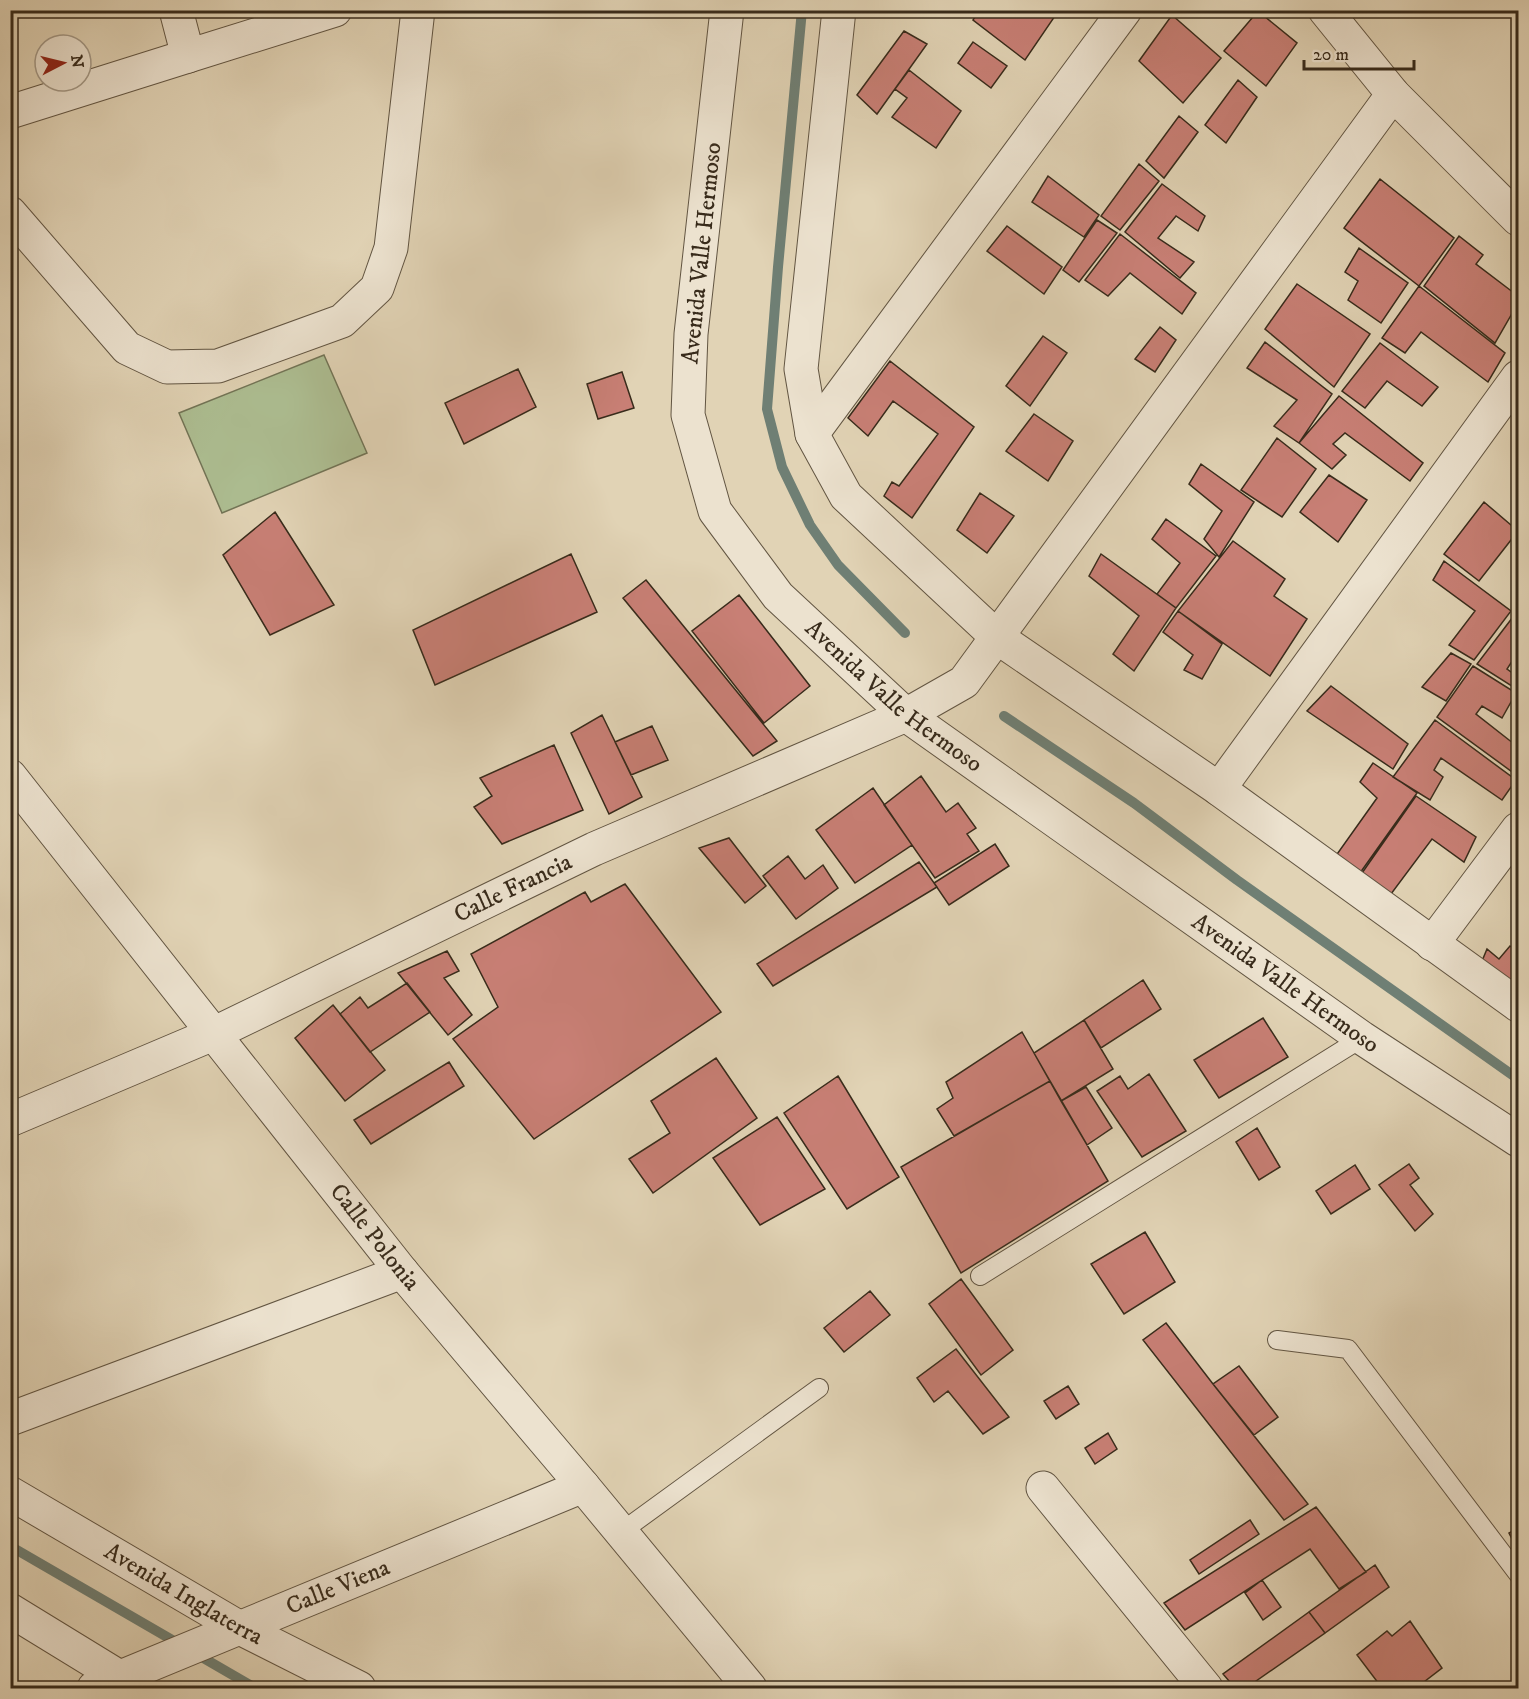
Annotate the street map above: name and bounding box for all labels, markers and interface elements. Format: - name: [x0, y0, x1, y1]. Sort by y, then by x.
- north arrow: [33, 33, 93, 93]
- scale bar: [1304, 33, 1414, 71]
- text: 20 m: [1313, 44, 1349, 66]
- text: N: [66, 54, 88, 69]
- street label: Avenida Valle Hermoso: [675, 141, 729, 365]
- street label: Avenida Valle Hermoso: [799, 614, 988, 779]
- street label: Calle Francia: [449, 847, 578, 930]
- street label: Avenida Valle Hermoso: [1186, 907, 1385, 1060]
- street label: Calle Polonia: [323, 1178, 427, 1298]
- street label: Avenida Inglaterra: [99, 1537, 269, 1652]
- street label: Calle Viena: [282, 1552, 395, 1622]

